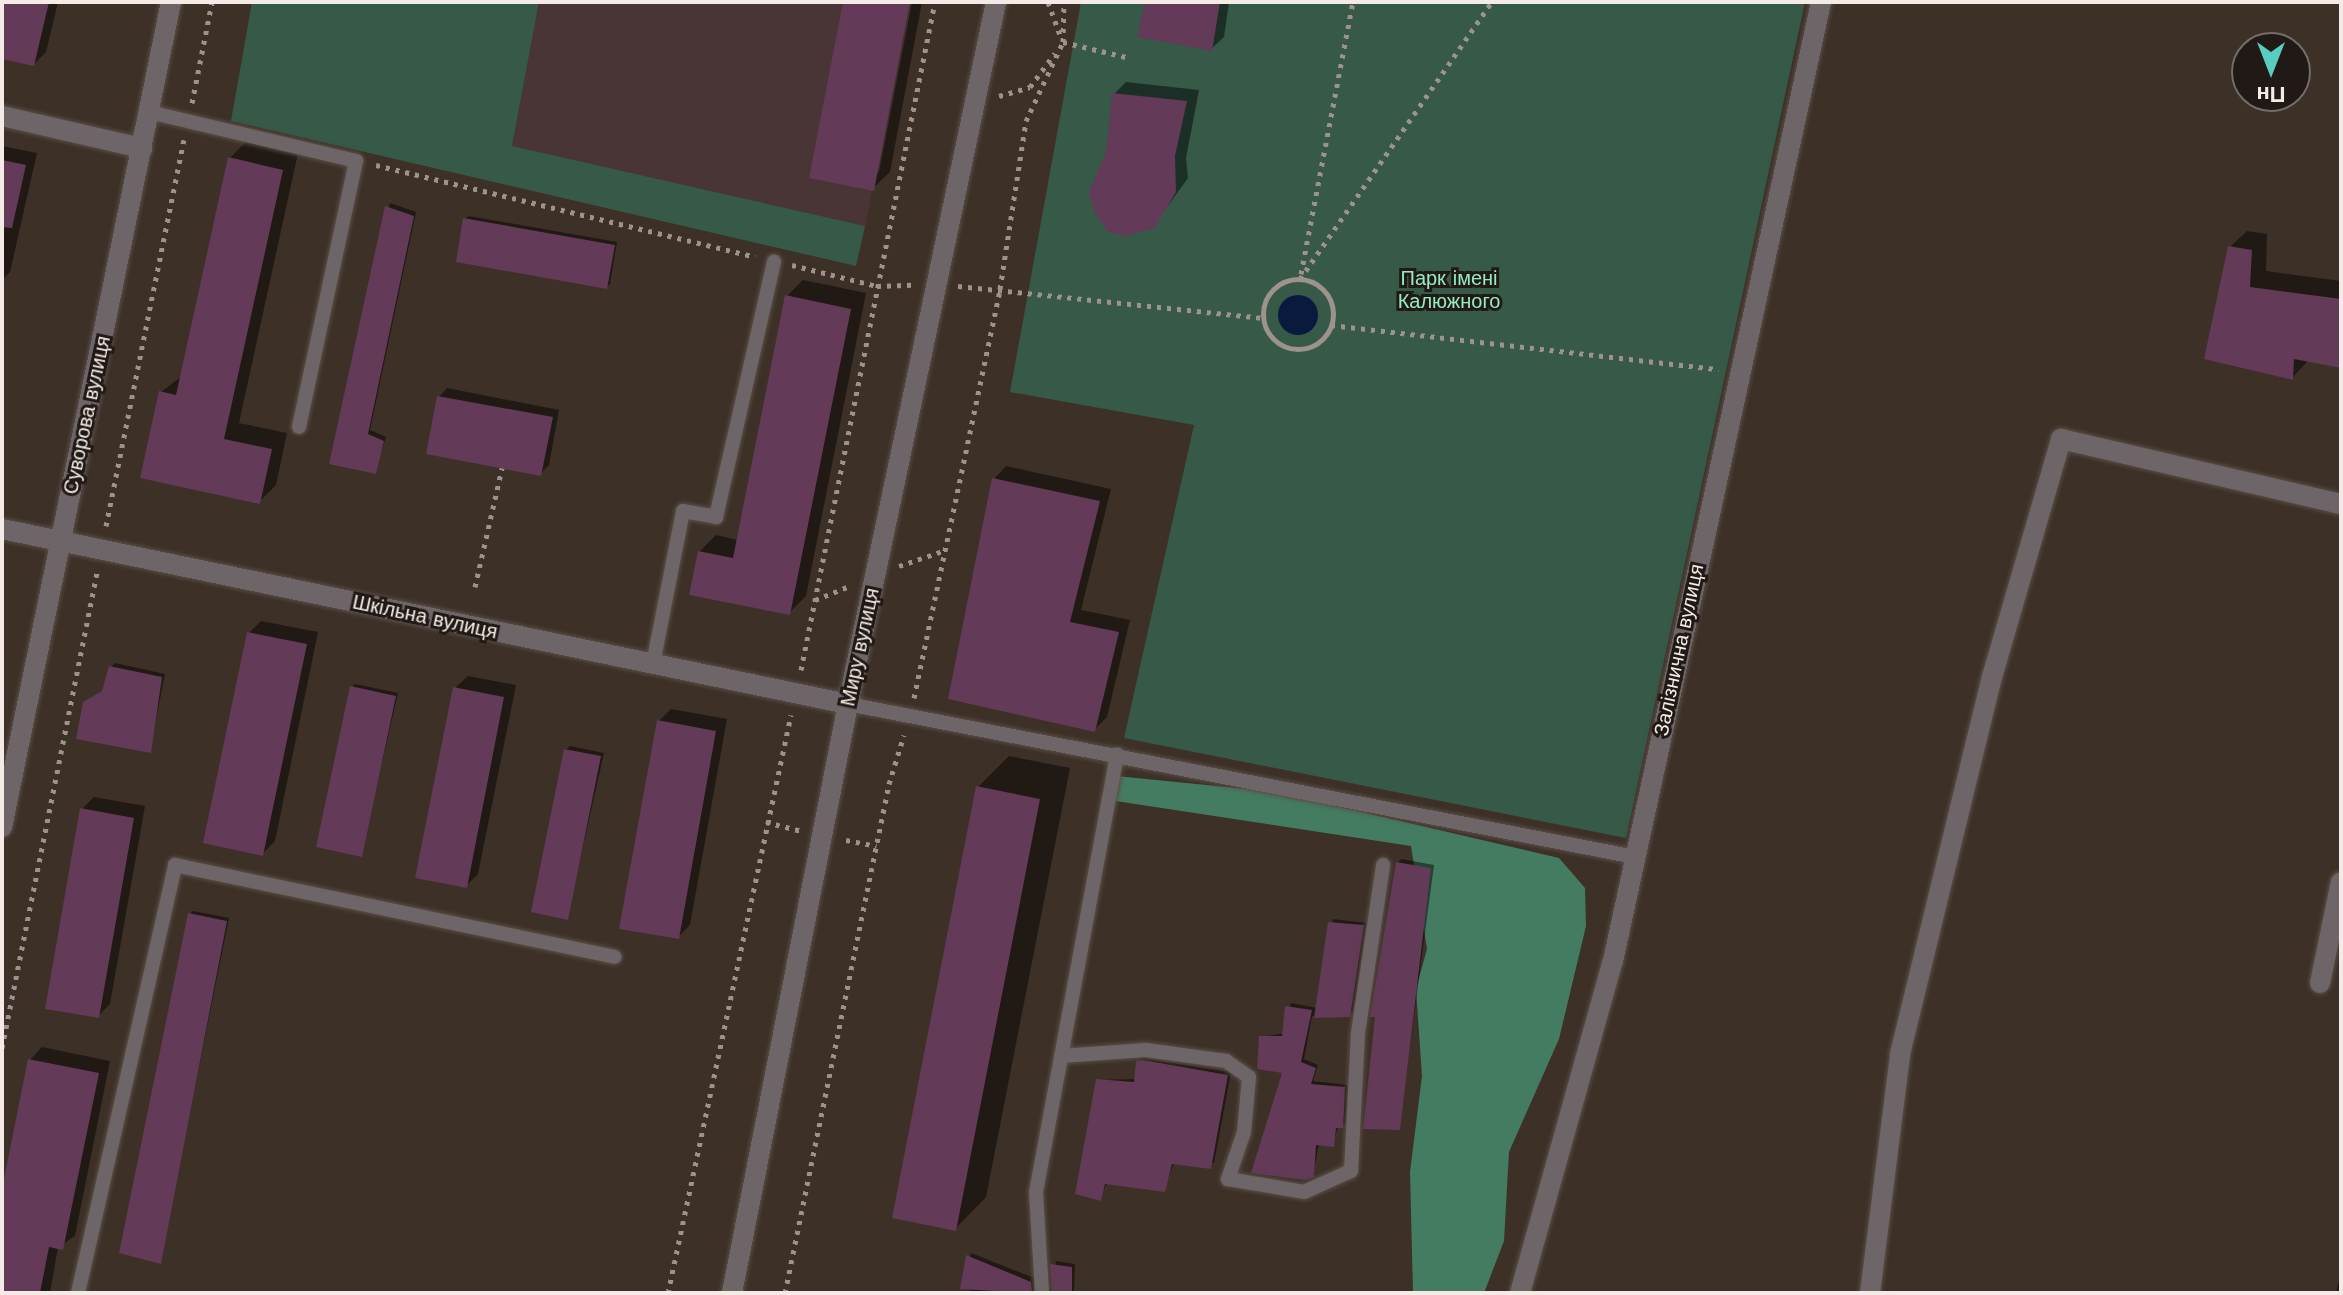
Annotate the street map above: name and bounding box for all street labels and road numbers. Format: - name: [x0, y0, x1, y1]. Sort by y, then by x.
- street label: Суворова вулиця: [58, 334, 116, 496]
- street label: Залізнична вулиця: [1649, 562, 1709, 738]
- street label: Миру вулиця: [836, 586, 884, 708]
- street label: Шкільна вулиця: [350, 590, 500, 644]

